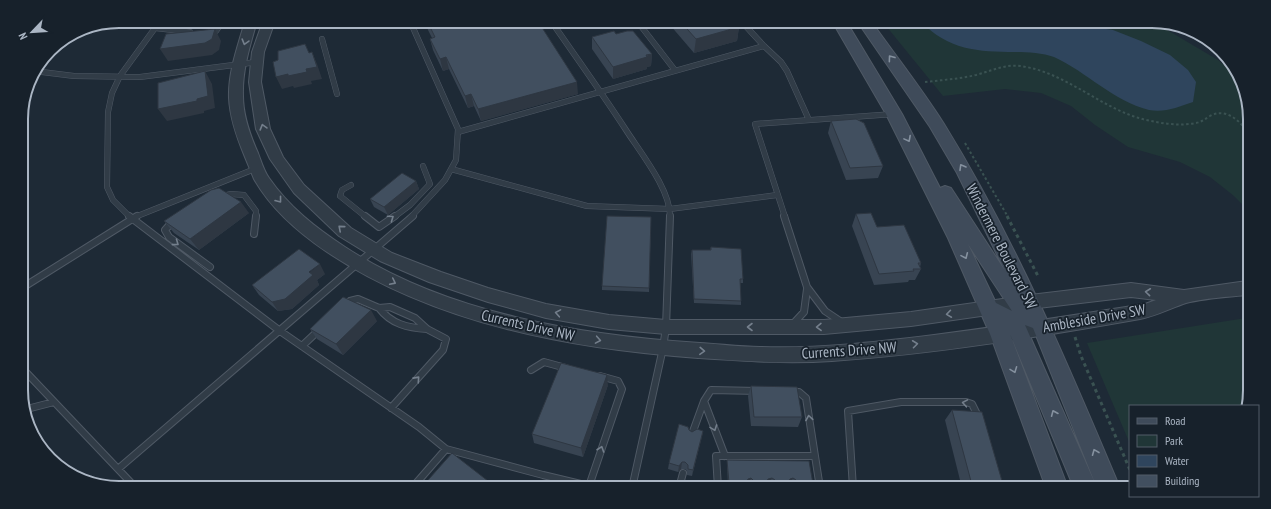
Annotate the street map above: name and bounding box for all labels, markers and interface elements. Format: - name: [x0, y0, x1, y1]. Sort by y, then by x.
- north arrow: [12, 12, 52, 52]
- text: N: [15, 31, 31, 42]
- one-way arrow: [241, 38, 250, 45]
- one-way arrow: [889, 56, 896, 63]
- one-way arrow: [259, 124, 268, 131]
- one-way arrow: [903, 135, 911, 143]
- one-way arrow: [959, 164, 966, 171]
- street label: Windermere Boulevard SW: [962, 180, 1042, 312]
- one-way arrow: [274, 196, 281, 203]
- one-way arrow: [386, 216, 393, 223]
- one-way arrow: [338, 226, 346, 233]
- one-way arrow: [172, 238, 179, 245]
- one-way arrow: [960, 252, 968, 260]
- one-way arrow: [389, 277, 396, 285]
- one-way arrow: [1145, 288, 1151, 297]
- street label: Ambleside Drive SW: [1041, 300, 1147, 336]
- street label: Currents Drive NW: [480, 305, 576, 345]
- one-way arrow: [555, 309, 561, 318]
- one-way arrow: [946, 309, 952, 318]
- one-way arrow: [747, 323, 753, 331]
- one-way arrow: [816, 323, 822, 331]
- one-way arrow: [595, 335, 601, 344]
- street label: Currents Drive NW: [801, 337, 897, 363]
- one-way arrow: [912, 340, 918, 349]
- one-way arrow: [699, 347, 705, 356]
- one-way arrow: [1009, 367, 1017, 374]
- one-way arrow: [413, 376, 420, 383]
- one-way arrow: [962, 399, 968, 408]
- legend: [1129, 405, 1259, 497]
- one-way arrow: [1051, 410, 1059, 417]
- text: Road: [1165, 413, 1185, 428]
- one-way arrow: [805, 415, 814, 421]
- one-way arrow: [710, 424, 718, 431]
- text: Park: [1165, 433, 1183, 448]
- one-way arrow: [597, 446, 605, 453]
- one-way arrow: [1091, 448, 1099, 455]
- text: Water: [1165, 453, 1190, 468]
- text: Building: [1165, 473, 1200, 488]

